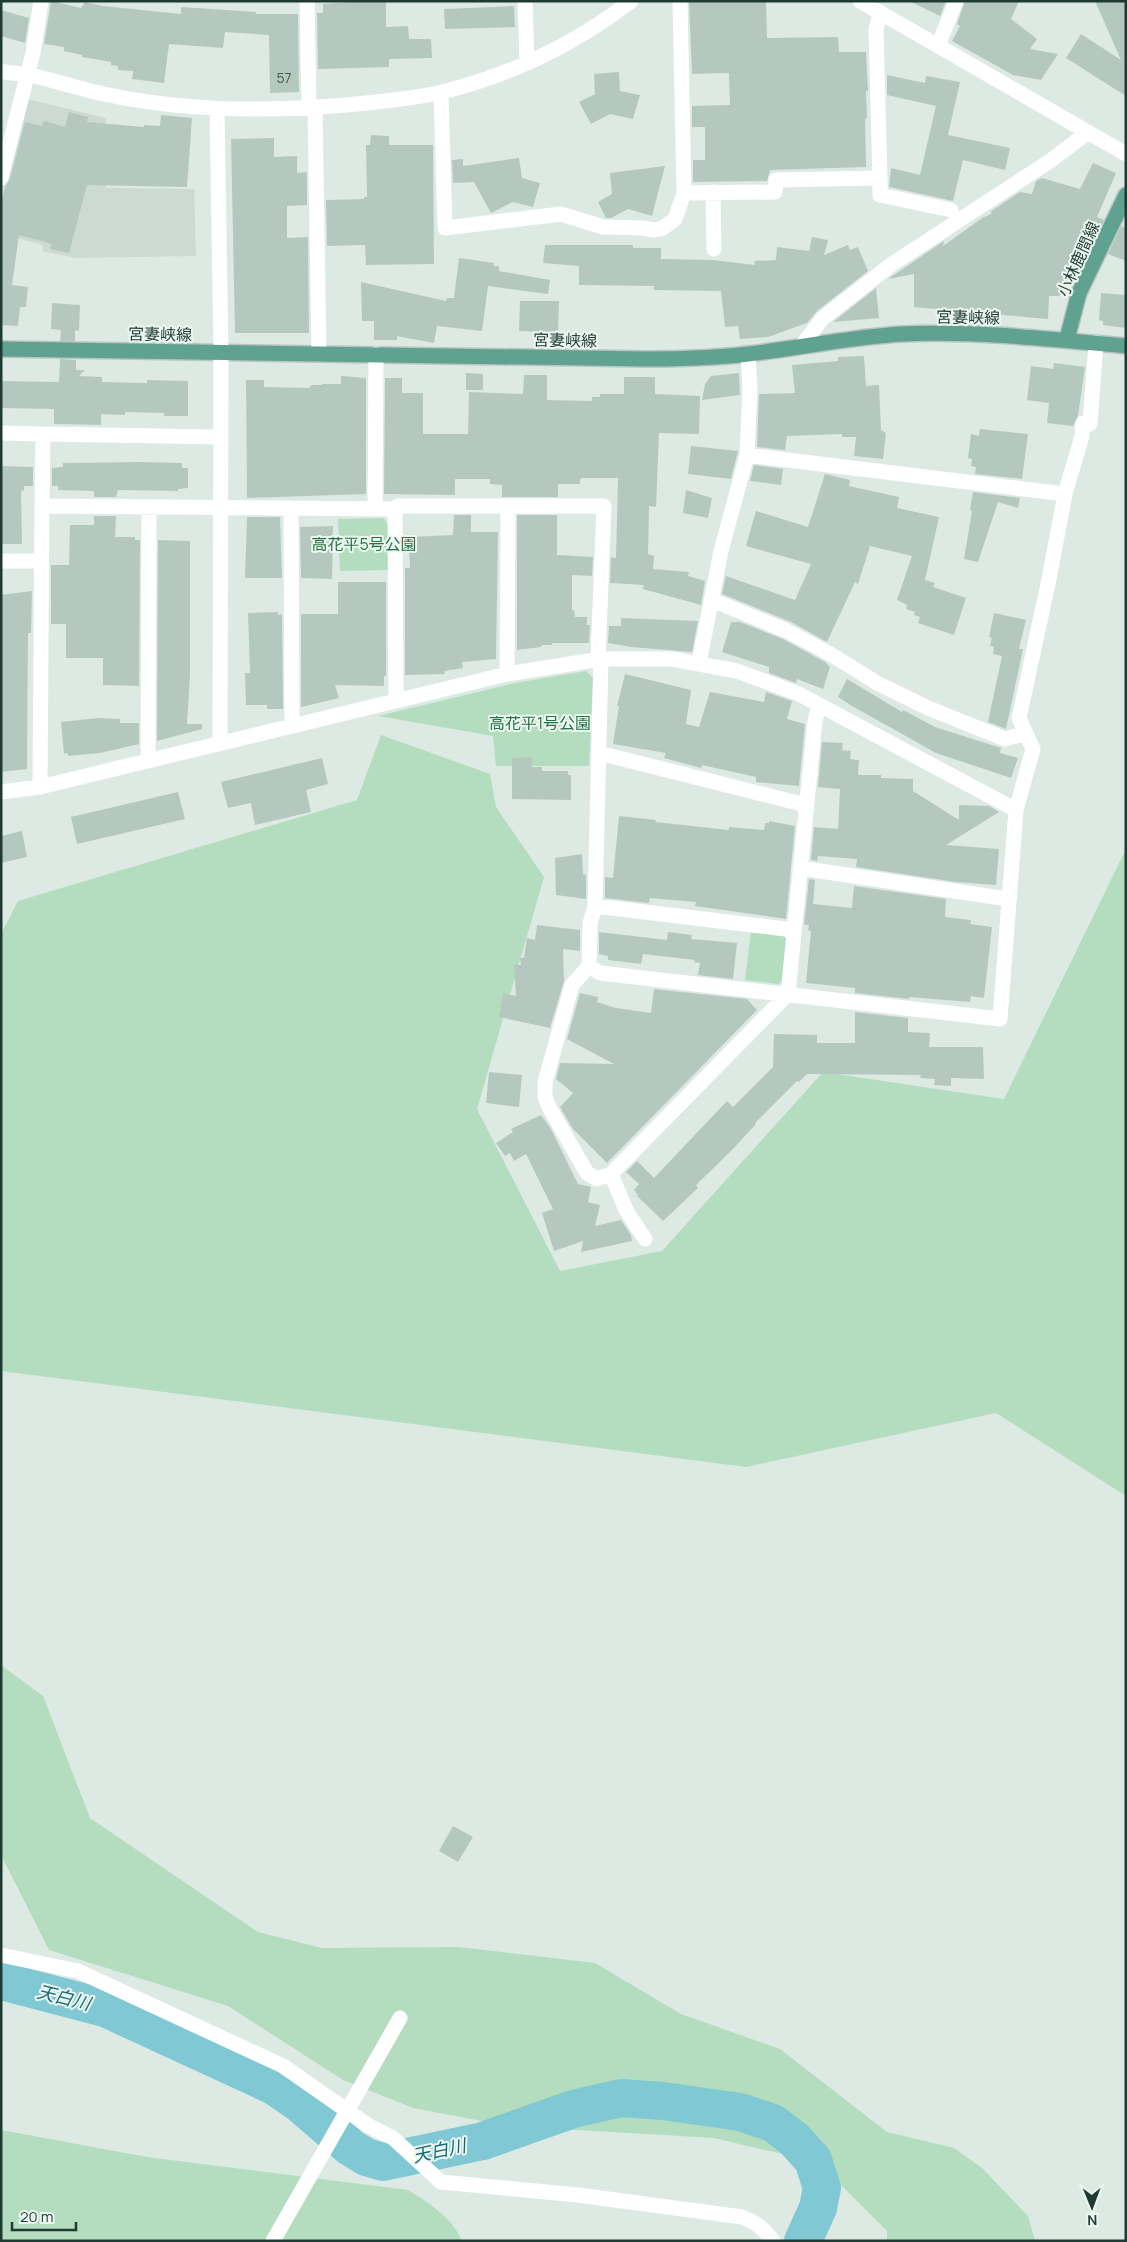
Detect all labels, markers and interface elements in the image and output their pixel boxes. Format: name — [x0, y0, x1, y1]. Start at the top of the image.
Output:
house number: 57 — [276, 68, 292, 87]
street label: 小林鹿間線 — [1052, 218, 1104, 300]
street label: 宮妻峡線 — [936, 305, 1000, 329]
street label: 宮妻峡線 — [128, 322, 192, 346]
street label: 宮妻峡線 — [533, 328, 597, 352]
park label: 高花平5号公園 — [311, 533, 417, 555]
park label: 高花平1号公園 — [489, 712, 591, 734]
water label: 天白川 — [35, 1979, 95, 2016]
water label: 天白川 — [410, 2132, 470, 2167]
north arrow — [1067, 2182, 1117, 2232]
scale bar — [12, 2200, 76, 2232]
text: 20 m — [20, 2206, 53, 2227]
text: N — [1087, 2211, 1097, 2230]

